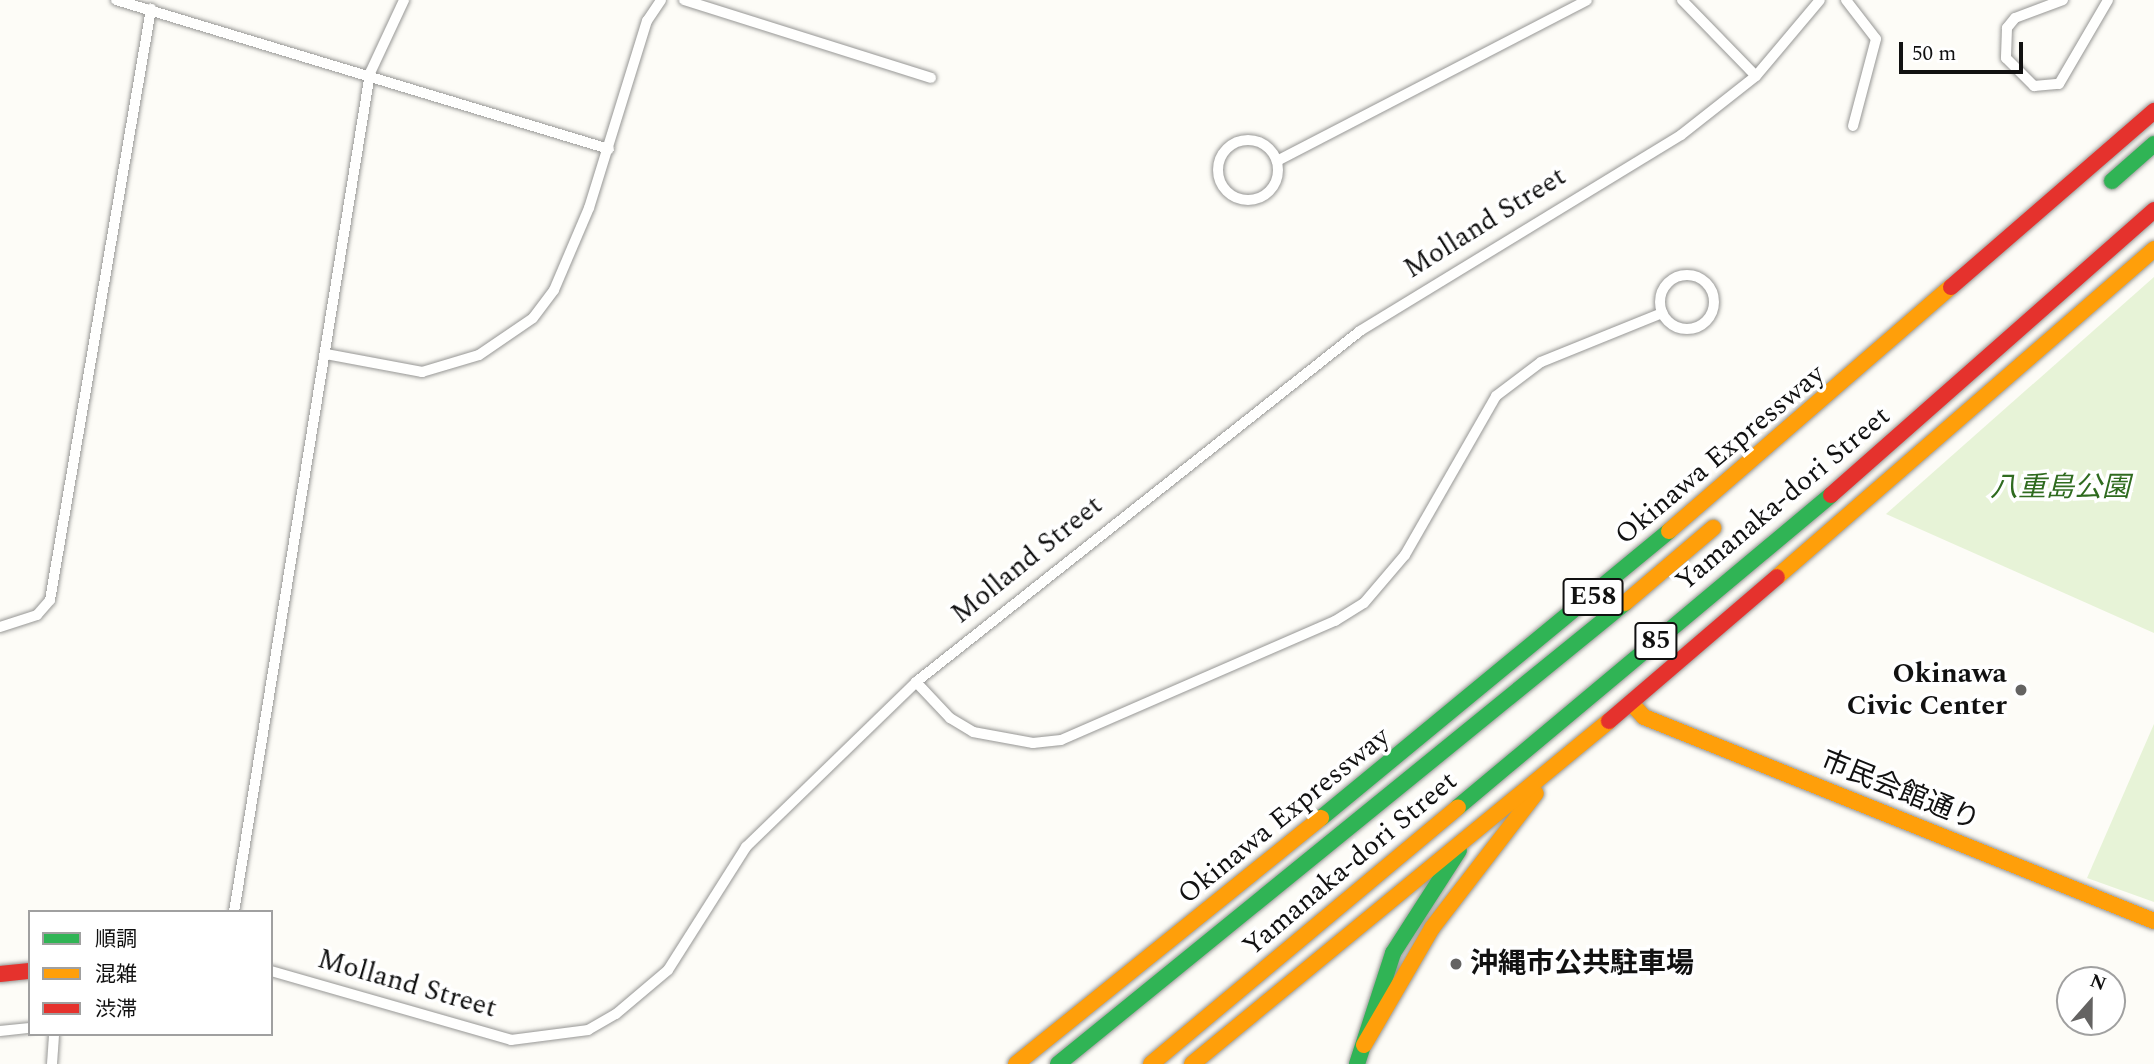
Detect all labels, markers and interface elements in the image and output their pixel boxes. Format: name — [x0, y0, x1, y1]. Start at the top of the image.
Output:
scale bar — [1902, 28, 2026, 72]
text: 50 m — [1912, 38, 1956, 70]
street label: Molland Street — [1398, 160, 1572, 286]
street label: Okinawa Expressway — [1609, 358, 1831, 552]
street label: Yamanaka-dori Street — [1669, 400, 1897, 598]
park label: 八重島公園 — [1990, 471, 2130, 505]
street label: Molland Street — [945, 489, 1109, 631]
road number: E58 — [1562, 575, 1624, 620]
road number: 85 — [1633, 618, 1679, 664]
place label: Okinawa Civic Center — [1847, 657, 2007, 723]
marker: Okinawa Civic Center — [2013, 682, 2029, 698]
street label: Okinawa Expressway — [1171, 720, 1397, 912]
street label: 市民会館通り — [1816, 744, 1984, 838]
street label: Yamanaka-dori Street — [1236, 765, 1464, 963]
legend — [28, 910, 273, 1036]
text: 順調 — [95, 924, 137, 956]
street label: Molland Street — [314, 942, 500, 1026]
place label: 沖縄市公共駐車場 — [1470, 947, 1694, 981]
marker: 沖縄市公共駐車場 — [1448, 956, 1464, 972]
text: 混雑 — [95, 959, 137, 991]
north arrow — [2056, 966, 2126, 1036]
text: N — [2086, 966, 2110, 999]
text: 渋滞 — [95, 994, 137, 1026]

